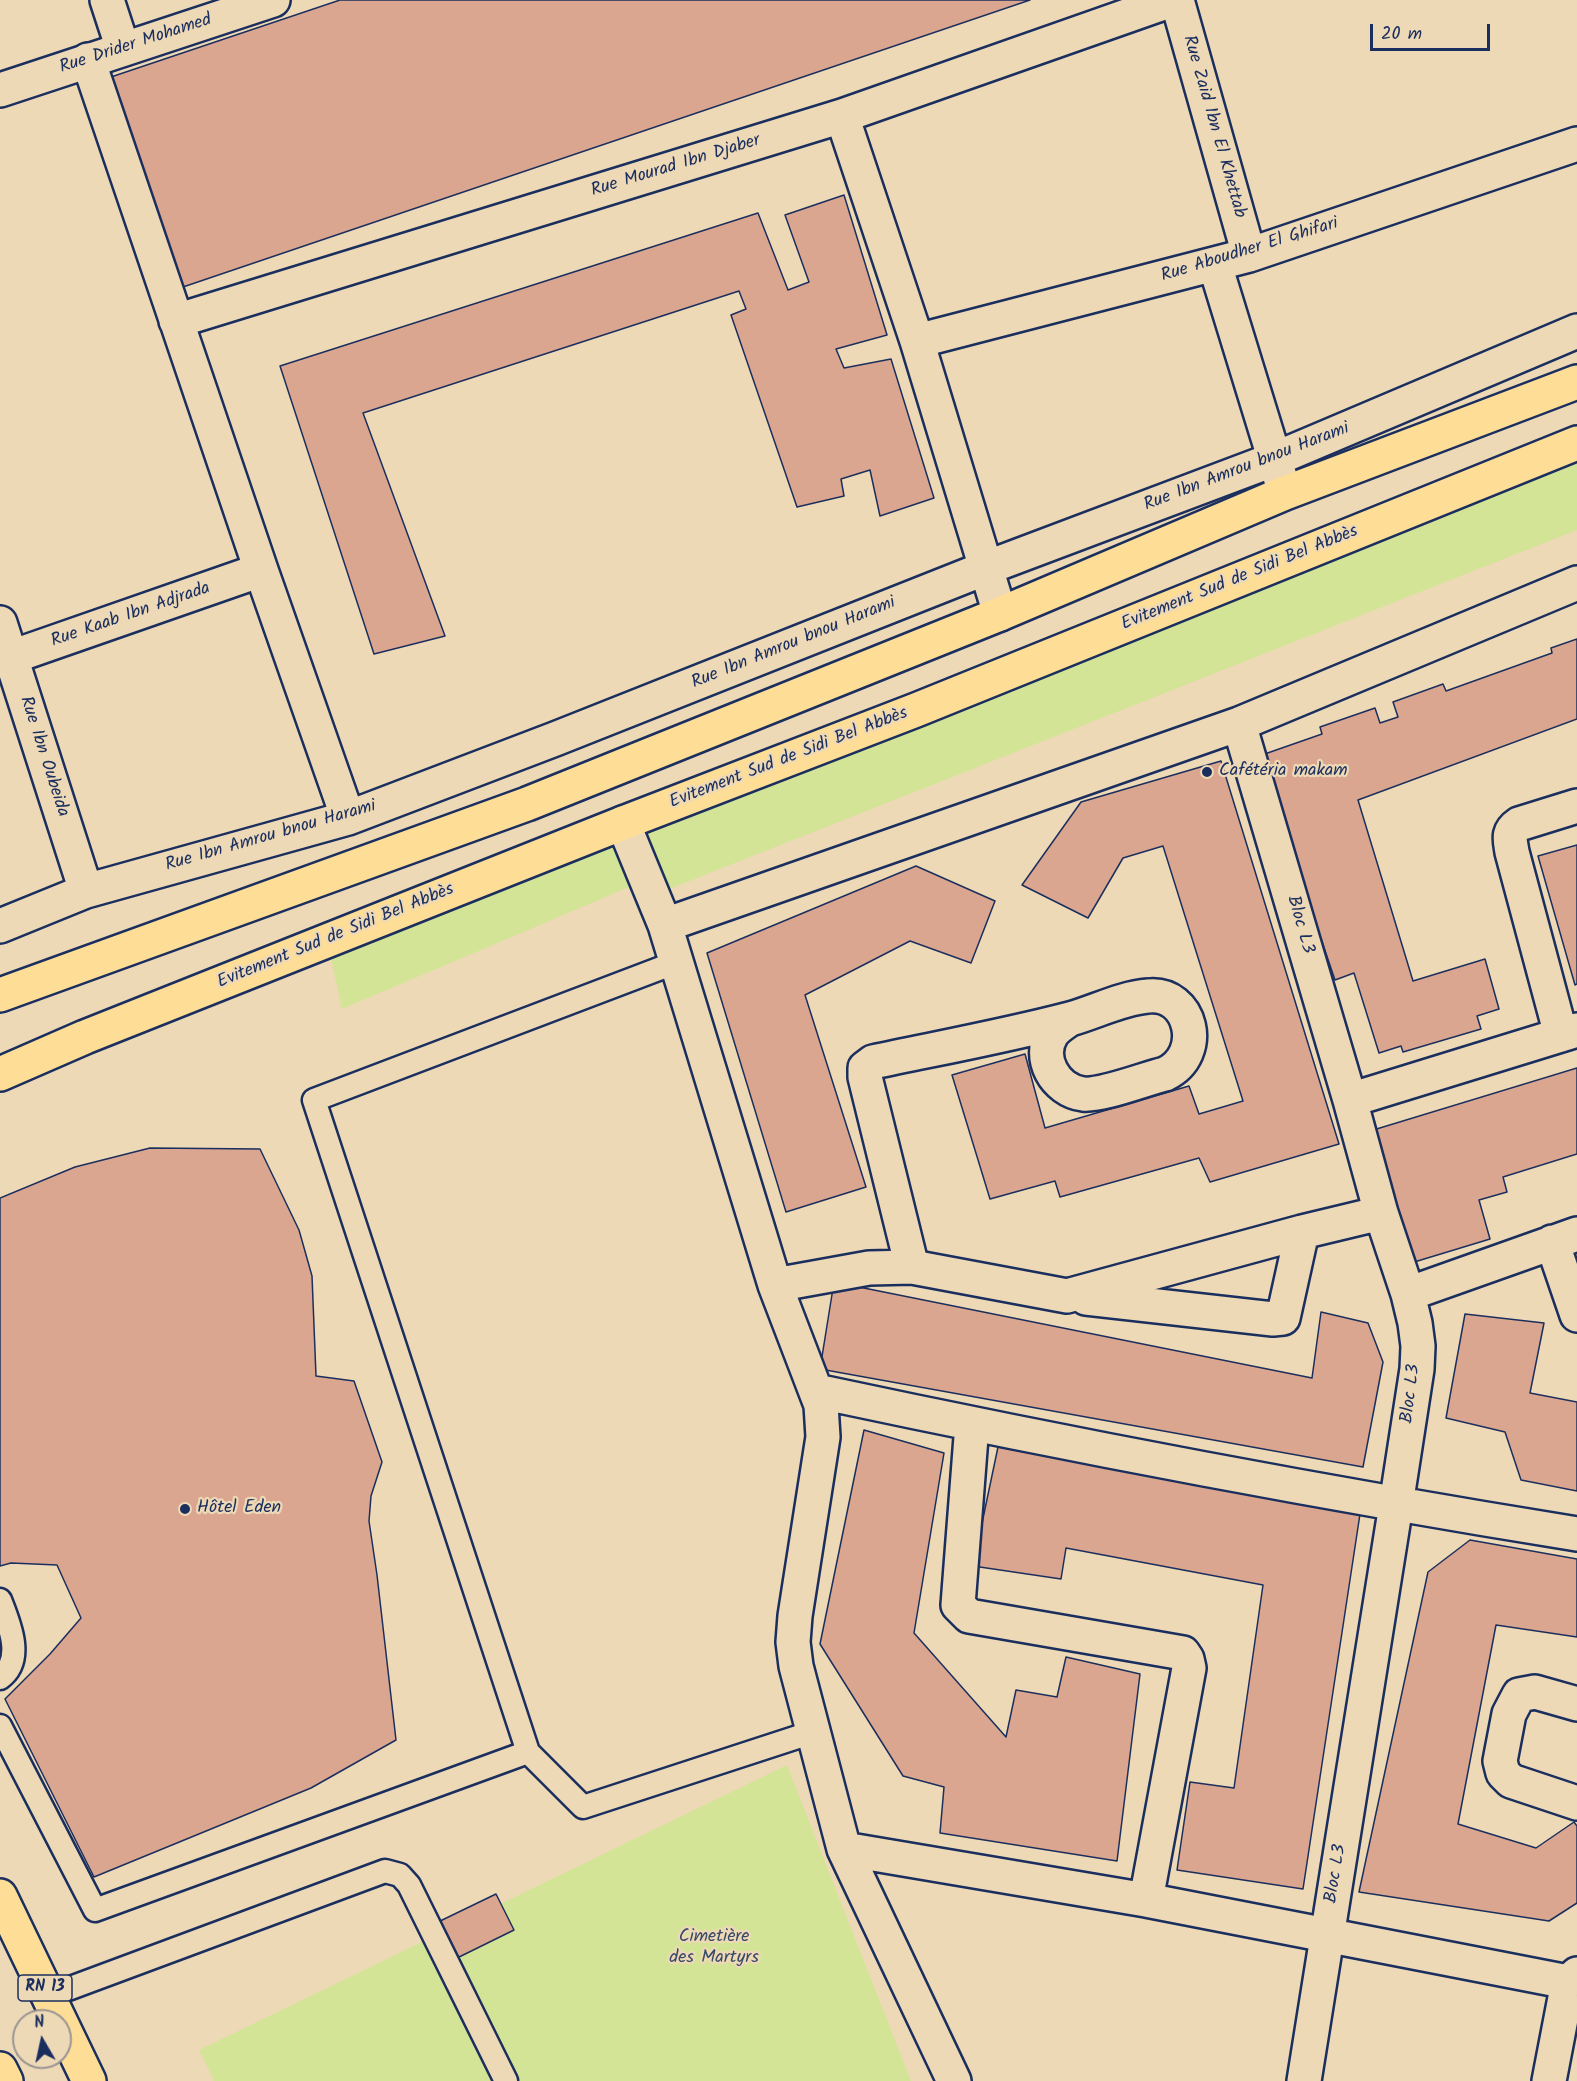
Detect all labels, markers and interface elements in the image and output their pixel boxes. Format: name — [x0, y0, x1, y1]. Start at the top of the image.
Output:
street label: Rue Drider Mohamed — [57, 10, 215, 80]
scale bar — [1373, 12, 1493, 50]
text: 20 m — [1381, 20, 1422, 49]
street label: Rue Zaid Ibn El Khettab — [1177, 33, 1249, 221]
street label: Rue Mourad Ibn Djaber — [589, 131, 763, 203]
street label: Rue Aboudher El Ghifari — [1159, 214, 1341, 288]
street label: Rue Ibn Amrou bnou Harami — [1141, 419, 1353, 517]
street label: Evitement Sud de Sidi Bel Abbès — [1119, 522, 1361, 636]
street label: Rue Kaab Ibn Adjrada — [49, 579, 213, 653]
street label: Rue Ibn Amrou bnou Harami — [689, 593, 899, 695]
street label: Rue Ibn Oubeida — [13, 694, 73, 820]
street label: Evitement Sud de Sidi Bel Abbès — [667, 704, 911, 814]
place label: Cafétéria makam — [1219, 761, 1348, 783]
marker: Cafétéria makam — [1200, 765, 1214, 779]
street label: Rue Ibn Amrou bnou Harami — [163, 797, 379, 877]
street label: Evitement Sud de Sidi Bel Abbès — [215, 880, 457, 994]
street label: Bloc L3 — [1280, 893, 1318, 957]
street label: Bloc L3 — [1398, 1363, 1426, 1425]
place label: Hôtel Eden — [197, 1498, 281, 1520]
marker: Hôtel Eden — [178, 1502, 192, 1516]
street label: Bloc L3 — [1322, 1843, 1352, 1905]
park label: Cimetière des Martyrs — [669, 1927, 759, 1970]
road number: RN 13 — [18, 1975, 72, 2001]
north arrow — [12, 2009, 72, 2069]
text: N — [32, 2010, 46, 2036]

